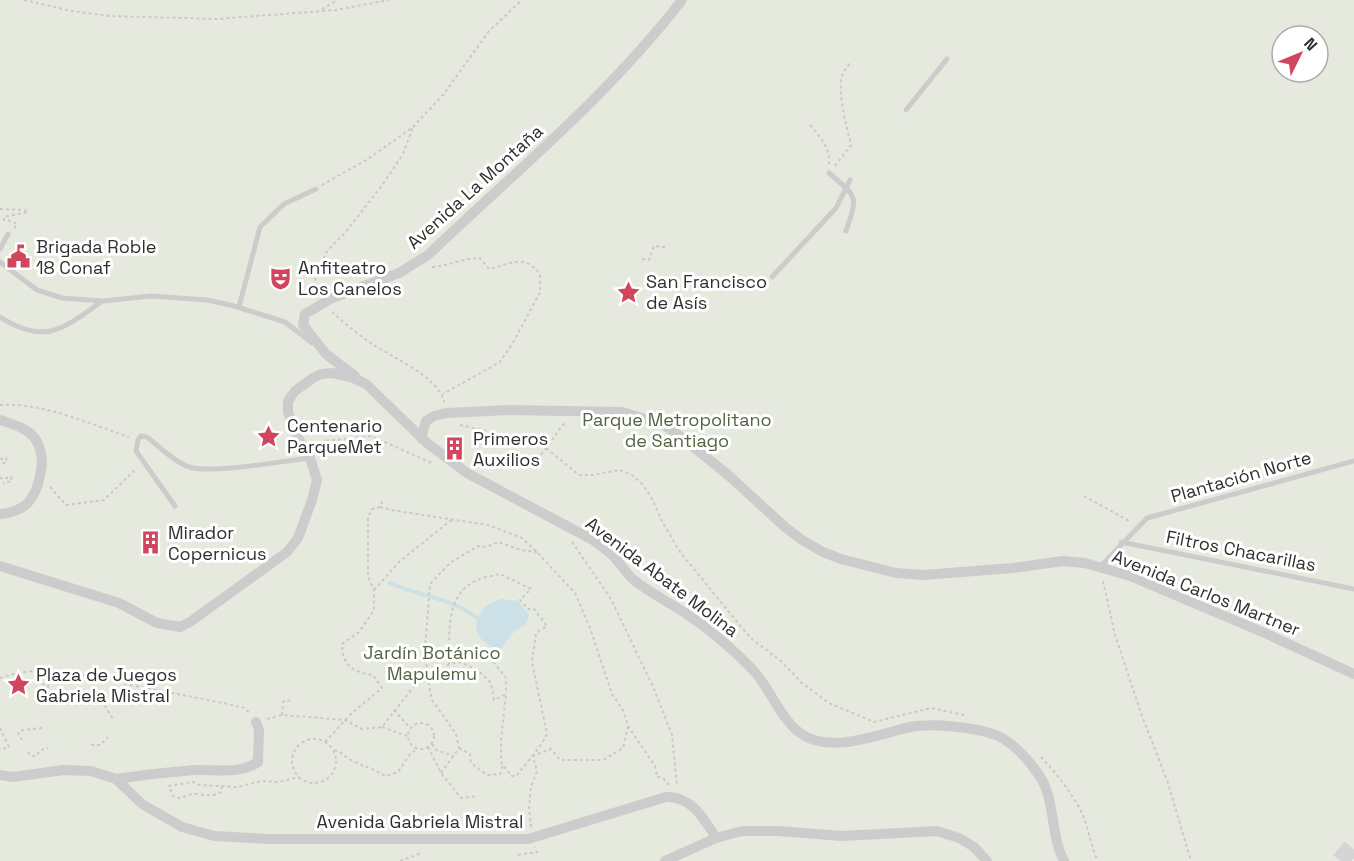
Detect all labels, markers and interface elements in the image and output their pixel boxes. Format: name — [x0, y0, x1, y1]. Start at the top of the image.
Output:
north arrow — [1270, 24, 1330, 84]
text: N — [1299, 33, 1322, 55]
street label: Avenida La Montaña — [402, 119, 547, 254]
place label: Brigada Roble 18 Conaf — [36, 235, 156, 279]
public building icon: Brigada Roble 18 Conaf — [5, 244, 31, 270]
place label: Anfiteatro Los Canelos — [298, 256, 402, 300]
theatre icon: Anfiteatro Los Canelos — [267, 265, 293, 291]
place label: San Francisco de Asís — [646, 270, 767, 314]
place icon: San Francisco de Asís — [615, 279, 641, 305]
park label: Parque Metropolitano de Santiago — [582, 408, 772, 452]
place label: Centenario ParqueMet — [287, 414, 382, 458]
place icon: Centenario ParqueMet — [256, 423, 282, 449]
place label: Primeros Auxilios — [473, 427, 548, 471]
building icon: Primeros Auxilios — [442, 436, 468, 462]
street label: Plantación Norte — [1168, 445, 1314, 508]
street label: Avenida Abate Molina — [581, 512, 743, 642]
place label: Mirador Copernicus — [168, 521, 266, 565]
street label: Filtros Chacarillas — [1164, 525, 1318, 576]
building icon: Mirador Copernicus — [137, 530, 163, 556]
street label: Avenida Carlos Martner — [1109, 544, 1304, 641]
park label: Jardín Botánico Mapulemu — [363, 641, 501, 685]
place label: Plaza de Juegos Gabriela Mistral — [36, 663, 177, 707]
place icon: Plaza de Juegos Gabriela Mistral — [5, 672, 31, 698]
street label: Avenida Gabriela Mistral — [317, 810, 523, 833]

